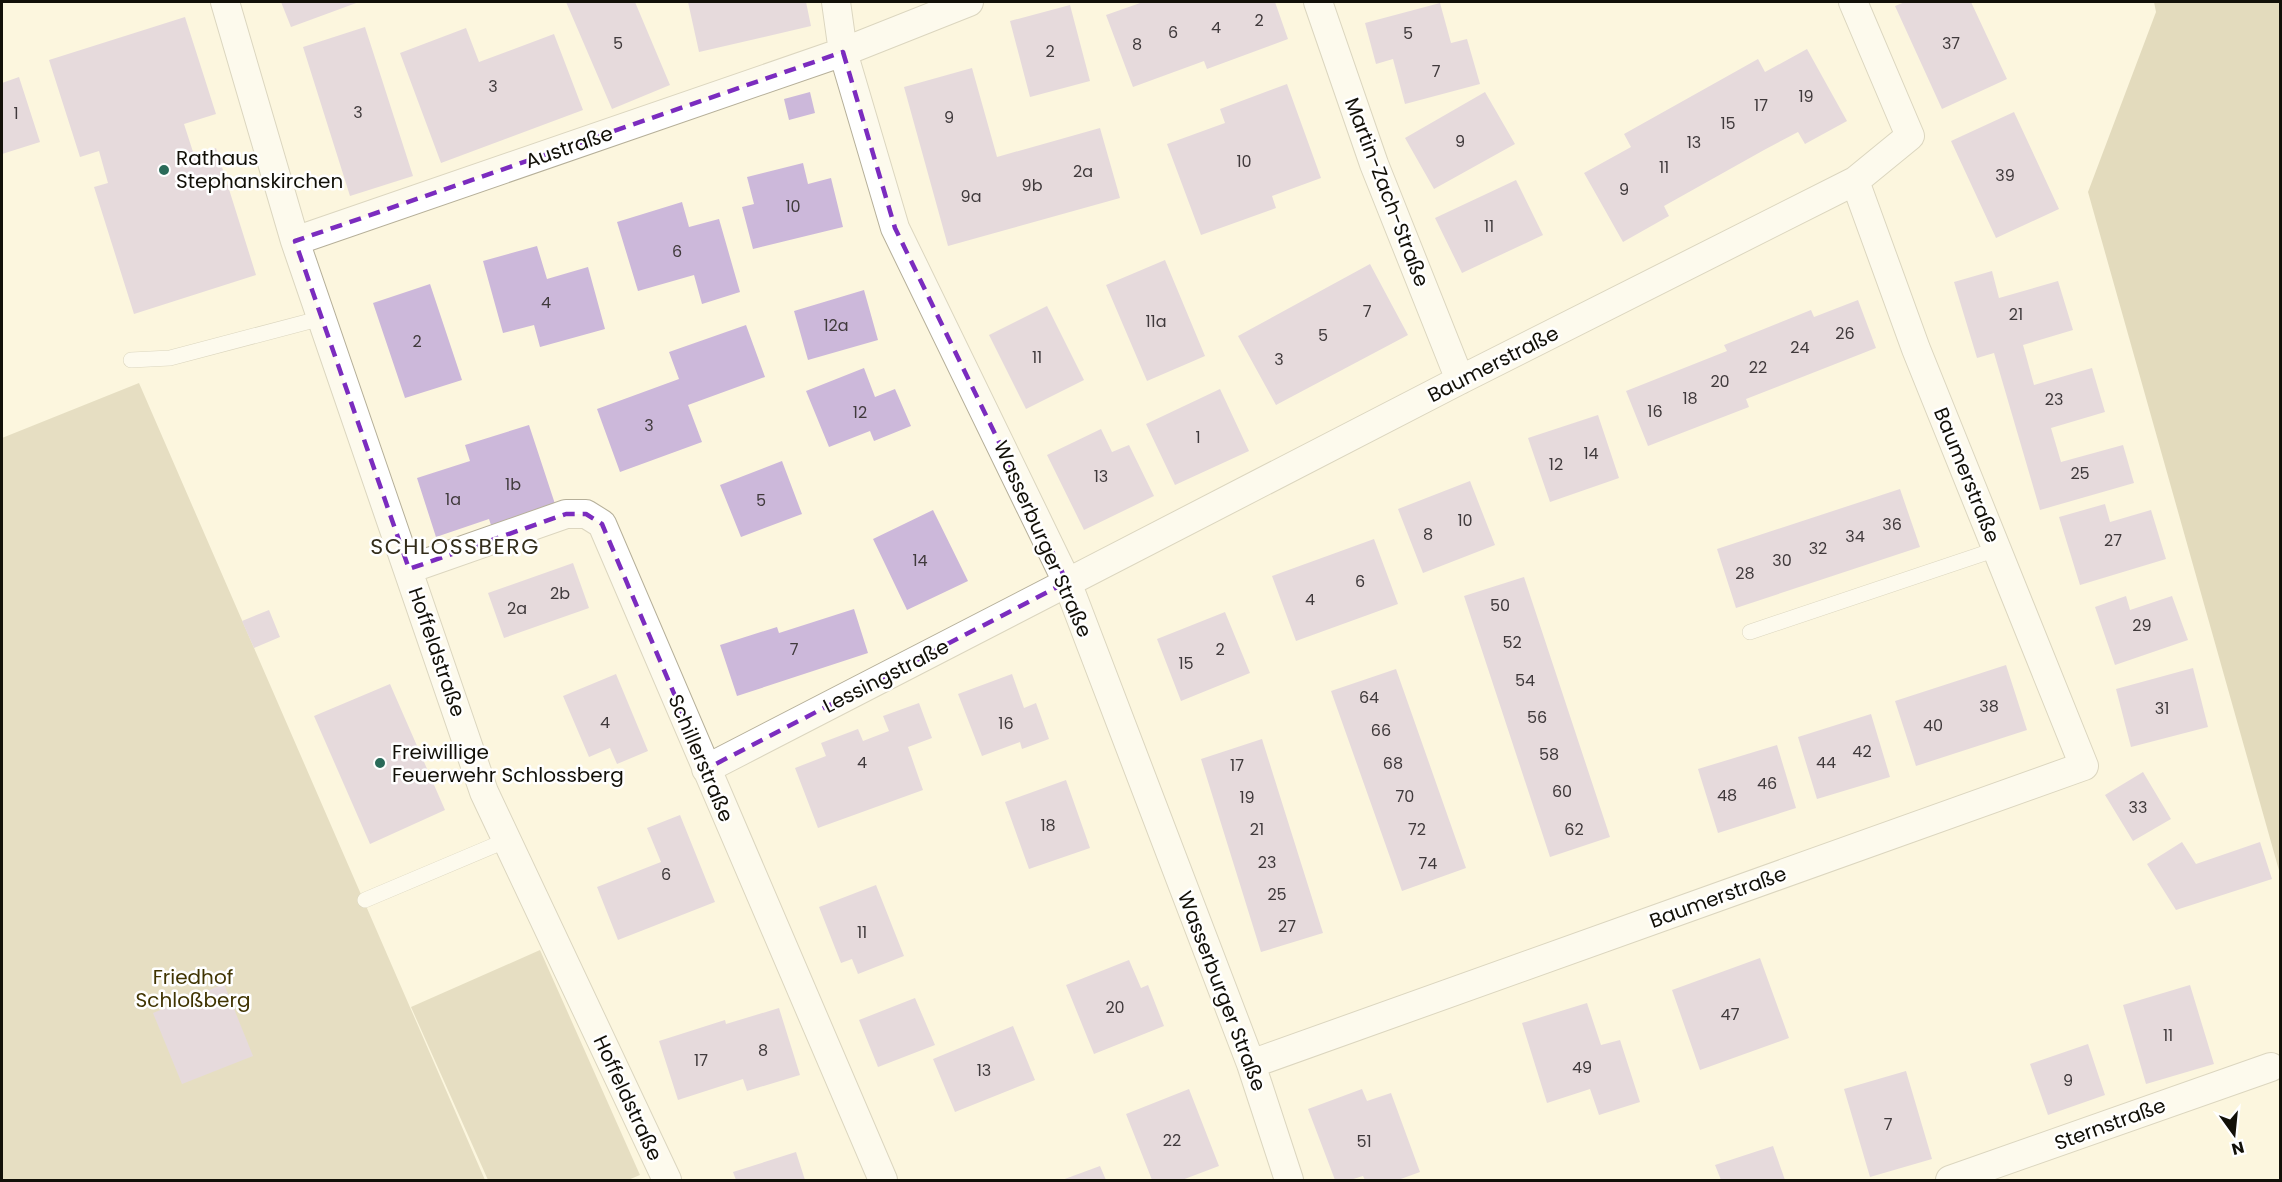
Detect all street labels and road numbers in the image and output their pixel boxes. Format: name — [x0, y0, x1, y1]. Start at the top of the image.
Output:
street label: Martin-Zach-Straße — [1338, 93, 1436, 291]
street label: Austraße — [521, 119, 617, 175]
street label: Baumerstraße — [1423, 319, 1563, 409]
street label: Baumerstraße — [1927, 403, 2007, 547]
street label: Wasserburger Straße — [987, 436, 1099, 642]
street label: Hoffeldstraße — [402, 583, 472, 721]
street label: Lessingstraße — [818, 632, 954, 720]
street label: Schillerstraße — [662, 690, 740, 826]
street label: Baumerstraße — [1646, 859, 1790, 935]
street label: Wasserburger Straße — [1171, 887, 1273, 1095]
street label: Hoffeldstraße — [587, 1031, 669, 1165]
street label: Sternstraße — [2051, 1091, 2169, 1157]

